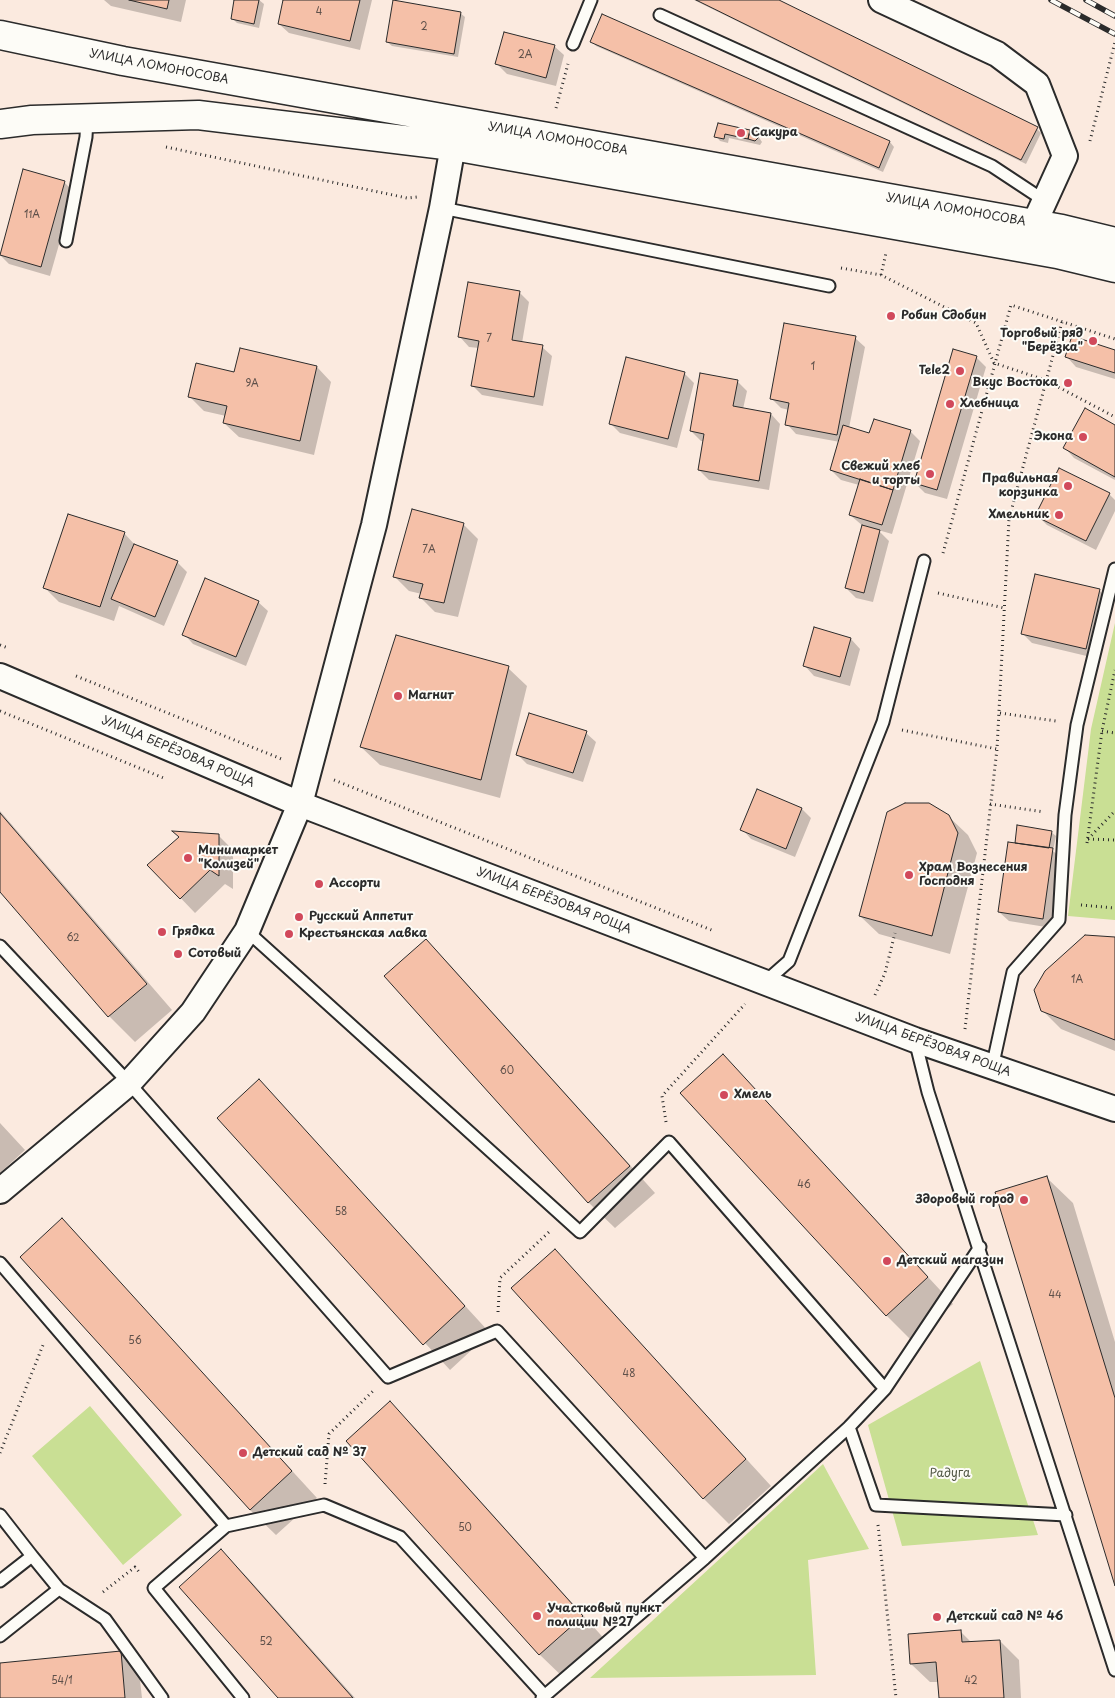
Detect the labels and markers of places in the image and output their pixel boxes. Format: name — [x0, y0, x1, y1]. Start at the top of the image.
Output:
place label: Сакура — [751, 126, 798, 140]
marker: Сакура — [735, 127, 747, 139]
place label: Робин Сдобин — [901, 309, 987, 323]
marker: Робин Сдобин — [885, 310, 897, 322]
place label: Торговый ряд "Берёзка" — [1000, 327, 1083, 355]
marker: Торговый ряд "Берёзка" — [1087, 335, 1099, 347]
place label: Tele2 — [919, 364, 950, 378]
marker: Tele2 — [954, 365, 966, 377]
place label: Вкус Востока — [972, 376, 1058, 390]
marker: Вкус Востока — [1062, 377, 1074, 389]
place label: Хлебница — [960, 397, 1019, 411]
marker: Хлебница — [944, 398, 956, 410]
place label: Экона — [1034, 430, 1073, 444]
marker: Экона — [1077, 431, 1089, 443]
place label: Свежий хлеб и торты — [841, 460, 920, 488]
marker: Свежий хлеб и торты — [924, 468, 936, 480]
place label: Правильная корзинка — [982, 472, 1058, 500]
marker: Правильная корзинка — [1062, 480, 1074, 492]
place label: Хмельник — [988, 508, 1049, 522]
marker: Хмельник — [1053, 509, 1065, 521]
place label: Магнит — [408, 689, 454, 703]
marker: Магнит — [392, 690, 404, 702]
place label: Минимаркет "Колизей" — [198, 844, 278, 872]
marker: Минимаркет "Колизей" — [182, 852, 194, 864]
place label: Храм Вознесения Господня — [919, 861, 1028, 889]
marker: Храм Вознесения Господня — [903, 869, 915, 881]
place label: Ассорти — [329, 877, 380, 891]
marker: Ассорти — [313, 878, 325, 890]
place label: Русский Аппетит — [309, 910, 413, 924]
marker: Русский Аппетит — [293, 911, 305, 923]
place label: Грядка — [172, 925, 215, 939]
marker: Грядка — [156, 926, 168, 938]
place label: Крестьянская лавка — [299, 927, 427, 941]
marker: Крестьянская лавка — [283, 928, 295, 940]
place label: Сотовый — [188, 947, 241, 961]
marker: Сотовый — [172, 948, 184, 960]
place label: Хмель — [734, 1088, 772, 1102]
marker: Хмель — [718, 1089, 730, 1101]
place label: Здоровый город — [915, 1193, 1014, 1207]
marker: Здоровый город — [1018, 1194, 1030, 1206]
place label: Детский магазин — [897, 1254, 1004, 1268]
marker: Детский магазин — [881, 1255, 893, 1267]
place label: Детский сад № 37 — [253, 1446, 366, 1460]
marker: Детский сад № 37 — [237, 1447, 249, 1459]
place label: Участковый пункт полиции №27 — [547, 1602, 661, 1630]
marker: Участковый пункт полиции №27 — [531, 1610, 543, 1622]
place label: Детский сад № 46 — [947, 1610, 1063, 1624]
marker: Детский сад № 46 — [931, 1611, 943, 1623]

